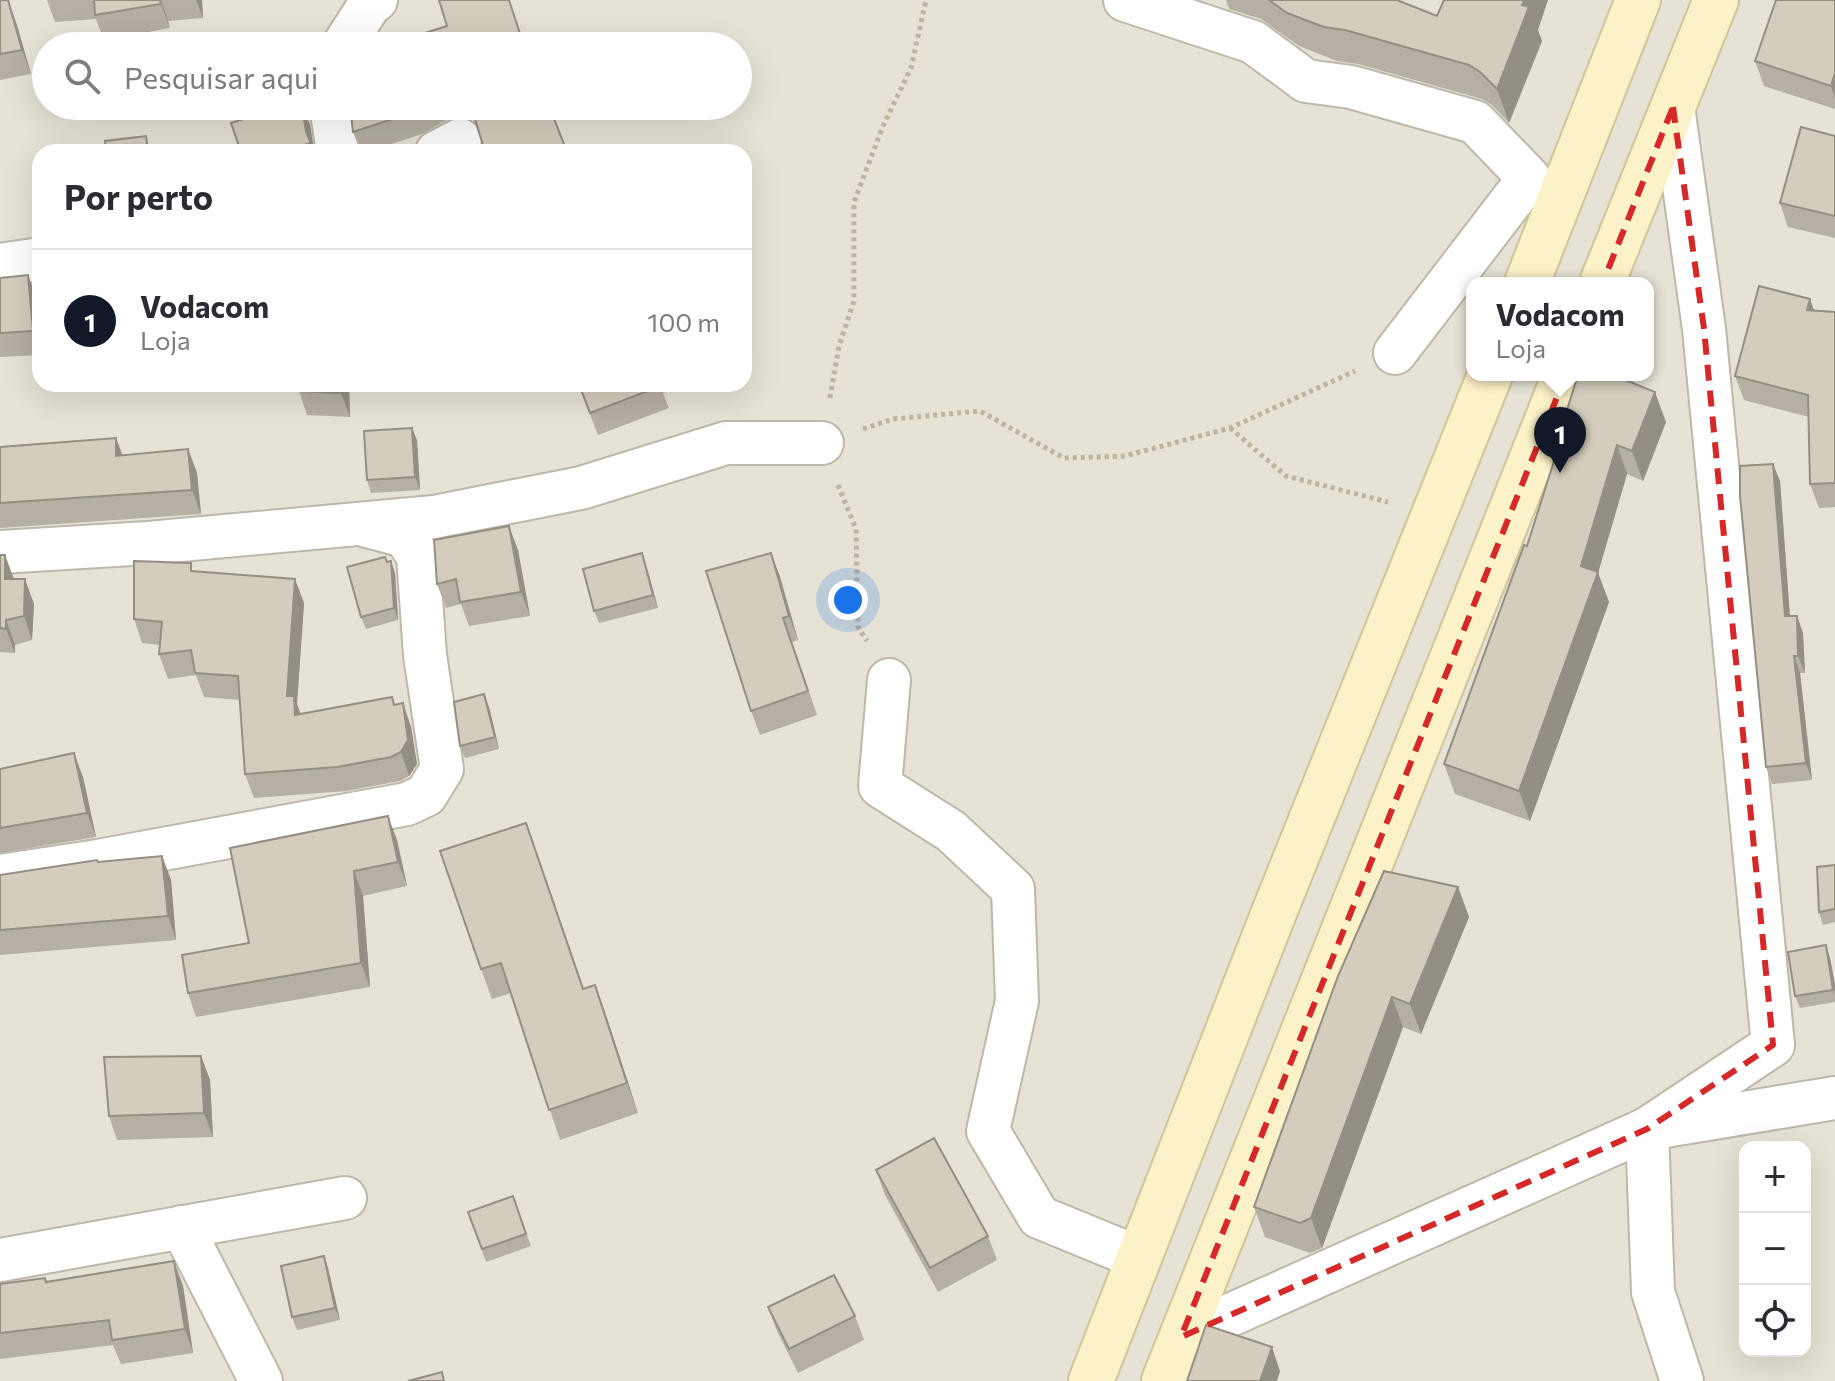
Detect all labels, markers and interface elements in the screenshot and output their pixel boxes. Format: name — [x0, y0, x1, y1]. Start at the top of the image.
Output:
search box — [32, 32, 752, 120]
icon: search — [60, 54, 104, 98]
text: Pesquisar aqui — [124, 58, 319, 95]
text: Por perto — [64, 175, 213, 217]
popup — [1466, 277, 1654, 381]
text: Vodacom — [140, 287, 269, 324]
text: Vodacom — [1495, 295, 1625, 332]
text: 1 — [84, 306, 96, 337]
text: 100 m — [647, 306, 720, 337]
text: Loja — [140, 324, 191, 355]
text: Loja — [1495, 332, 1546, 363]
pin: 1 — [1534, 407, 1586, 473]
your location — [828, 580, 868, 620]
map controls — [1739, 1141, 1811, 1357]
button: + — [1739, 1141, 1811, 1213]
button: − — [1739, 1213, 1811, 1285]
button: locate — [1739, 1285, 1811, 1357]

